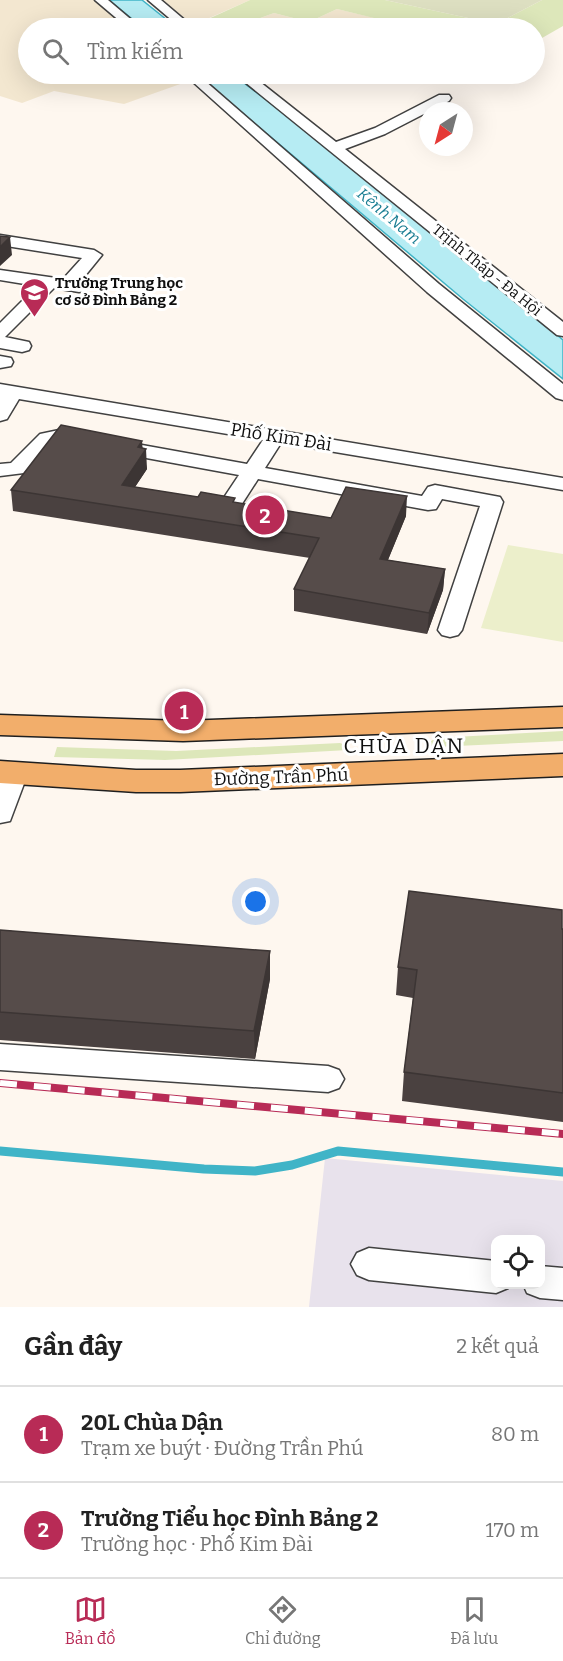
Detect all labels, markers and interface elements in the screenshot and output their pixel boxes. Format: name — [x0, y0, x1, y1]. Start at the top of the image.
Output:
search box — [18, 18, 545, 84]
icon: search — [39, 35, 72, 68]
text: Tìm kiếm — [87, 38, 183, 65]
north arrow — [419, 102, 473, 156]
water label: Kênh Nam — [354, 184, 424, 248]
street label: Trịnh Tháp - Đa Hội — [429, 220, 546, 320]
place label: Trường Trung học cơ sở Đình Bảng 2 — [55, 274, 183, 309]
school or university icon: Trường Trung học cơ sở Đình Bảng 2 — [18, 276, 50, 318]
street label: Phố Kim Đài — [229, 418, 333, 456]
pin: 2 — [246, 492, 284, 538]
pin: 1 — [164, 688, 204, 734]
district label: CHÙA DẬN — [343, 733, 465, 759]
street label: Đường Trần Phú — [213, 764, 349, 790]
your location — [241, 887, 270, 916]
map controls — [491, 1235, 545, 1289]
button: locate — [491, 1235, 545, 1289]
text: Gần đây — [24, 1331, 122, 1362]
text: 2 kết quả — [456, 1334, 539, 1358]
text: 20L Chùa Dận — [81, 1409, 223, 1436]
text: 1 — [39, 1422, 48, 1446]
text: 80 m — [491, 1422, 539, 1446]
text: Trạm xe buýt · Đường Trần Phú — [81, 1436, 363, 1460]
text: Trường Tiểu học Đình Bảng 2 — [81, 1505, 379, 1532]
text: 2 — [38, 1518, 49, 1542]
text: 170 m — [486, 1518, 539, 1542]
text: Trường học · Phố Kim Đài — [81, 1532, 313, 1556]
tab: Bản đồ — [65, 1593, 116, 1648]
tab: Chỉ đường — [245, 1593, 321, 1648]
tab: Đã lưu — [450, 1593, 498, 1648]

